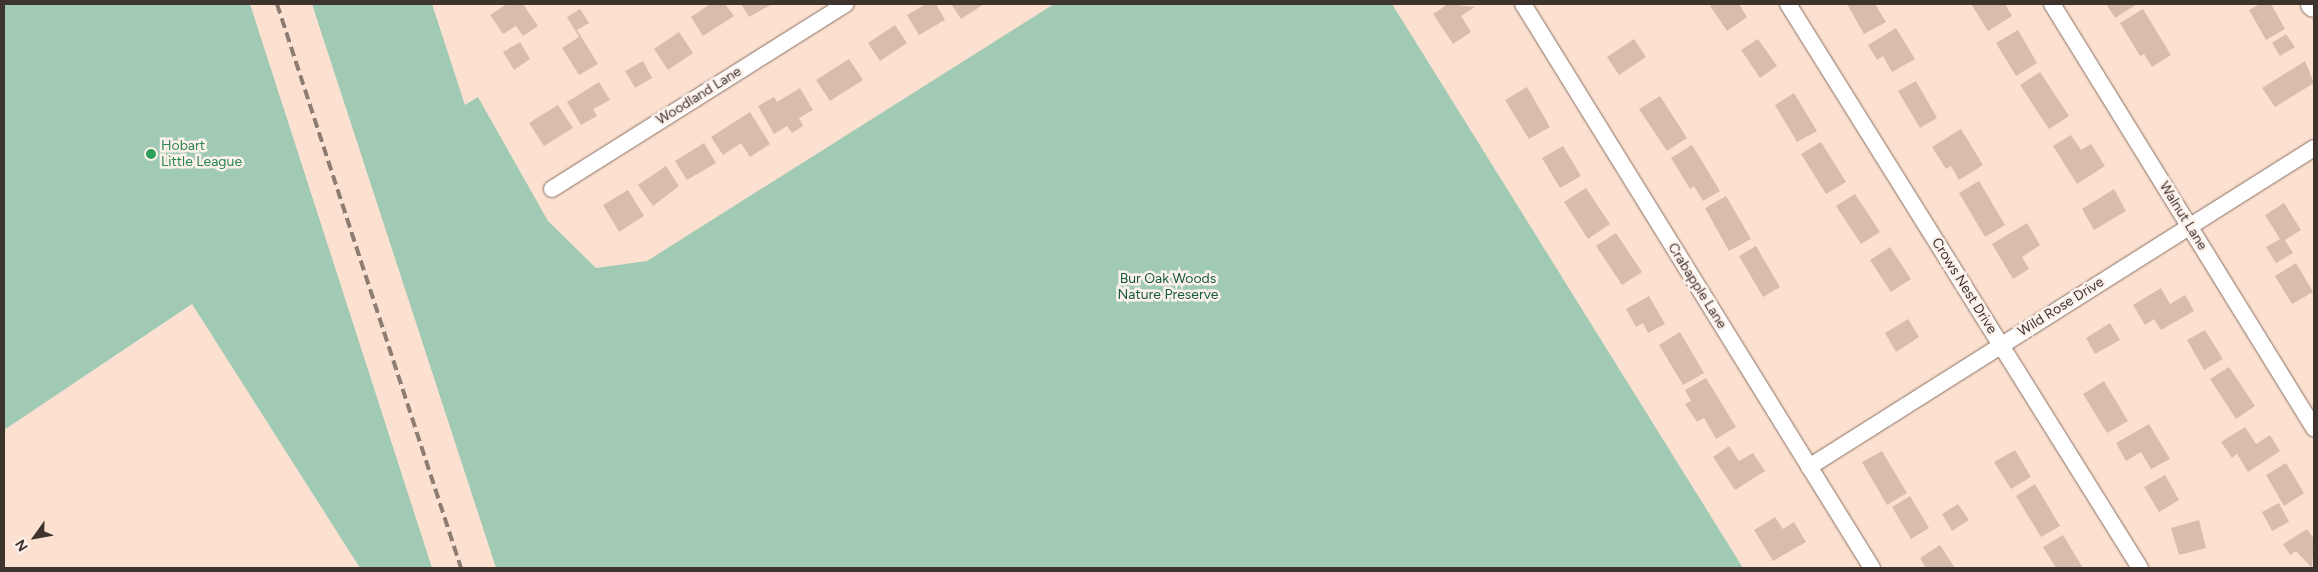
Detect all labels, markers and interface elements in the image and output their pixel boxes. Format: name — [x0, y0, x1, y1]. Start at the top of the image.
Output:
street label: Woodland Lane — [653, 63, 745, 129]
place label: Hobart Little League — [161, 138, 242, 170]
marker: Hobart Little League — [145, 148, 157, 160]
street label: Walnut Lane — [2155, 179, 2211, 253]
street label: Crows Nest Drive — [1928, 235, 2000, 337]
street label: Crabapple Lane — [1664, 240, 1730, 332]
park label: Bur Oak Woods Nature Preserve — [1118, 271, 1218, 304]
street label: Wild Rose Drive — [2015, 274, 2107, 340]
north arrow — [10, 512, 60, 562]
text: N — [12, 536, 32, 554]

